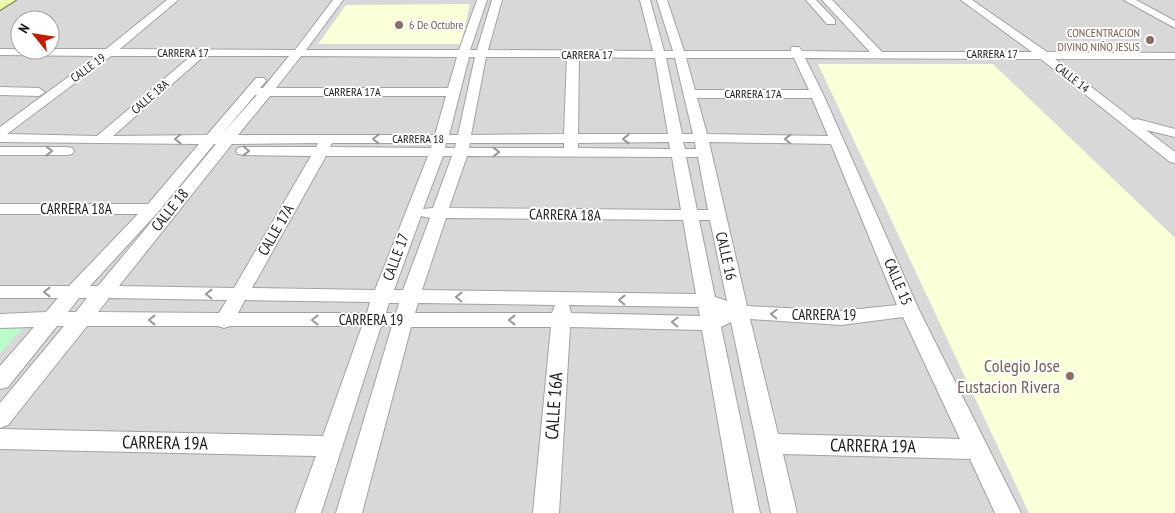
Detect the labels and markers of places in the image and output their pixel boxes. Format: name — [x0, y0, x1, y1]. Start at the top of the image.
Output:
place label: 6 De Octubre — [409, 17, 464, 32]
marker: 6 De Octubre — [393, 19, 405, 31]
place label: CONCENTRACION DIVINO NIÑO JESUS — [1058, 25, 1140, 54]
marker: CONCENTRACION DIVINO NIÑO JESUS — [1144, 34, 1156, 46]
place label: Colegio Jose Eustacion Rivera — [957, 354, 1060, 398]
marker: Colegio Jose Eustacion Rivera — [1064, 370, 1076, 382]

